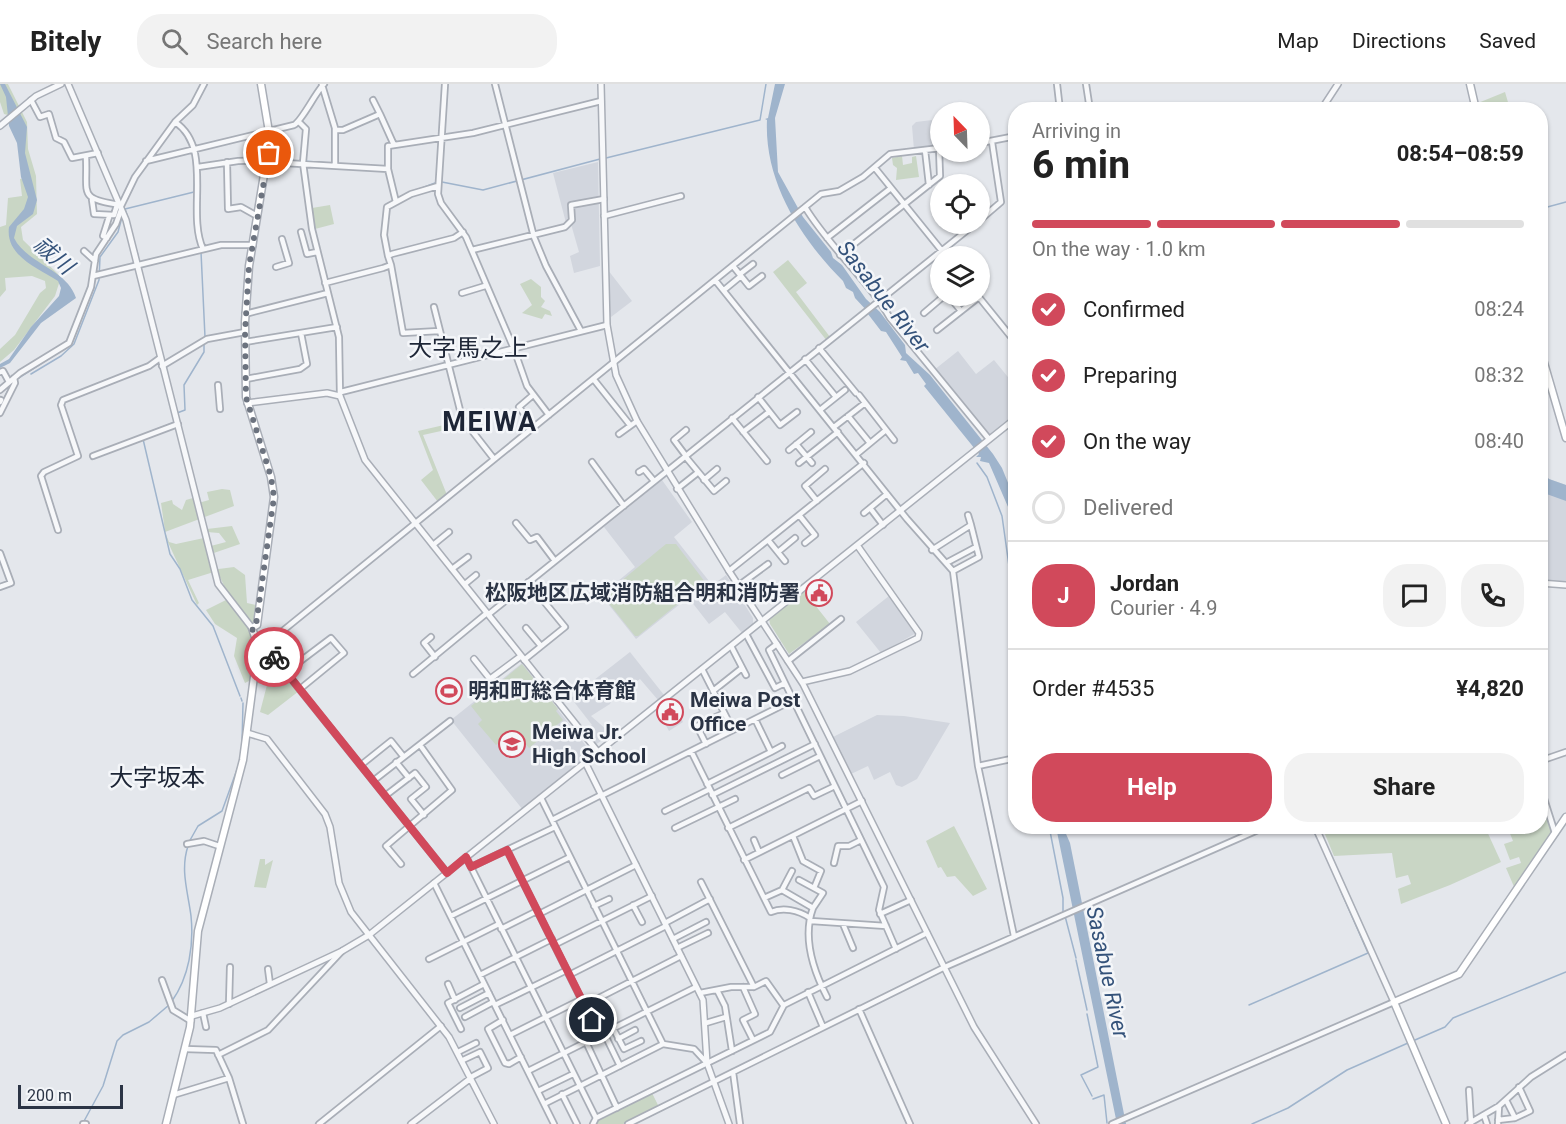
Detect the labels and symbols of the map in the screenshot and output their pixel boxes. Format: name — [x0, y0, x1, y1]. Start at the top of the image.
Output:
north arrow — [930, 102, 990, 162]
pin — [243, 127, 294, 178]
water label: 祓川 — [29, 232, 80, 280]
water label: Sasabue River — [832, 236, 935, 358]
district label: 大字馬之上 — [408, 334, 528, 362]
district label: MEIWA — [442, 406, 538, 438]
public building icon: 松阪地区広域消防組合明和消防署 — [804, 578, 834, 608]
place label: 松阪地区広域消防組合明和消防署 — [485, 581, 800, 605]
courier — [244, 627, 304, 687]
sports icon: 明和町総合体育館 — [434, 676, 464, 706]
place label: 明和町総合体育館 — [468, 679, 636, 703]
place label: Meiwa Post Office — [690, 688, 800, 736]
public building icon: Meiwa Post Office — [655, 697, 685, 727]
place label: Meiwa Jr. High School — [532, 720, 646, 768]
school or university icon: Meiwa Jr. High School — [497, 729, 527, 759]
district label: 大字坂本 — [109, 764, 205, 792]
water label: Sasabue River — [1081, 904, 1134, 1041]
pin — [566, 994, 617, 1045]
scale bar — [18, 1082, 123, 1110]

